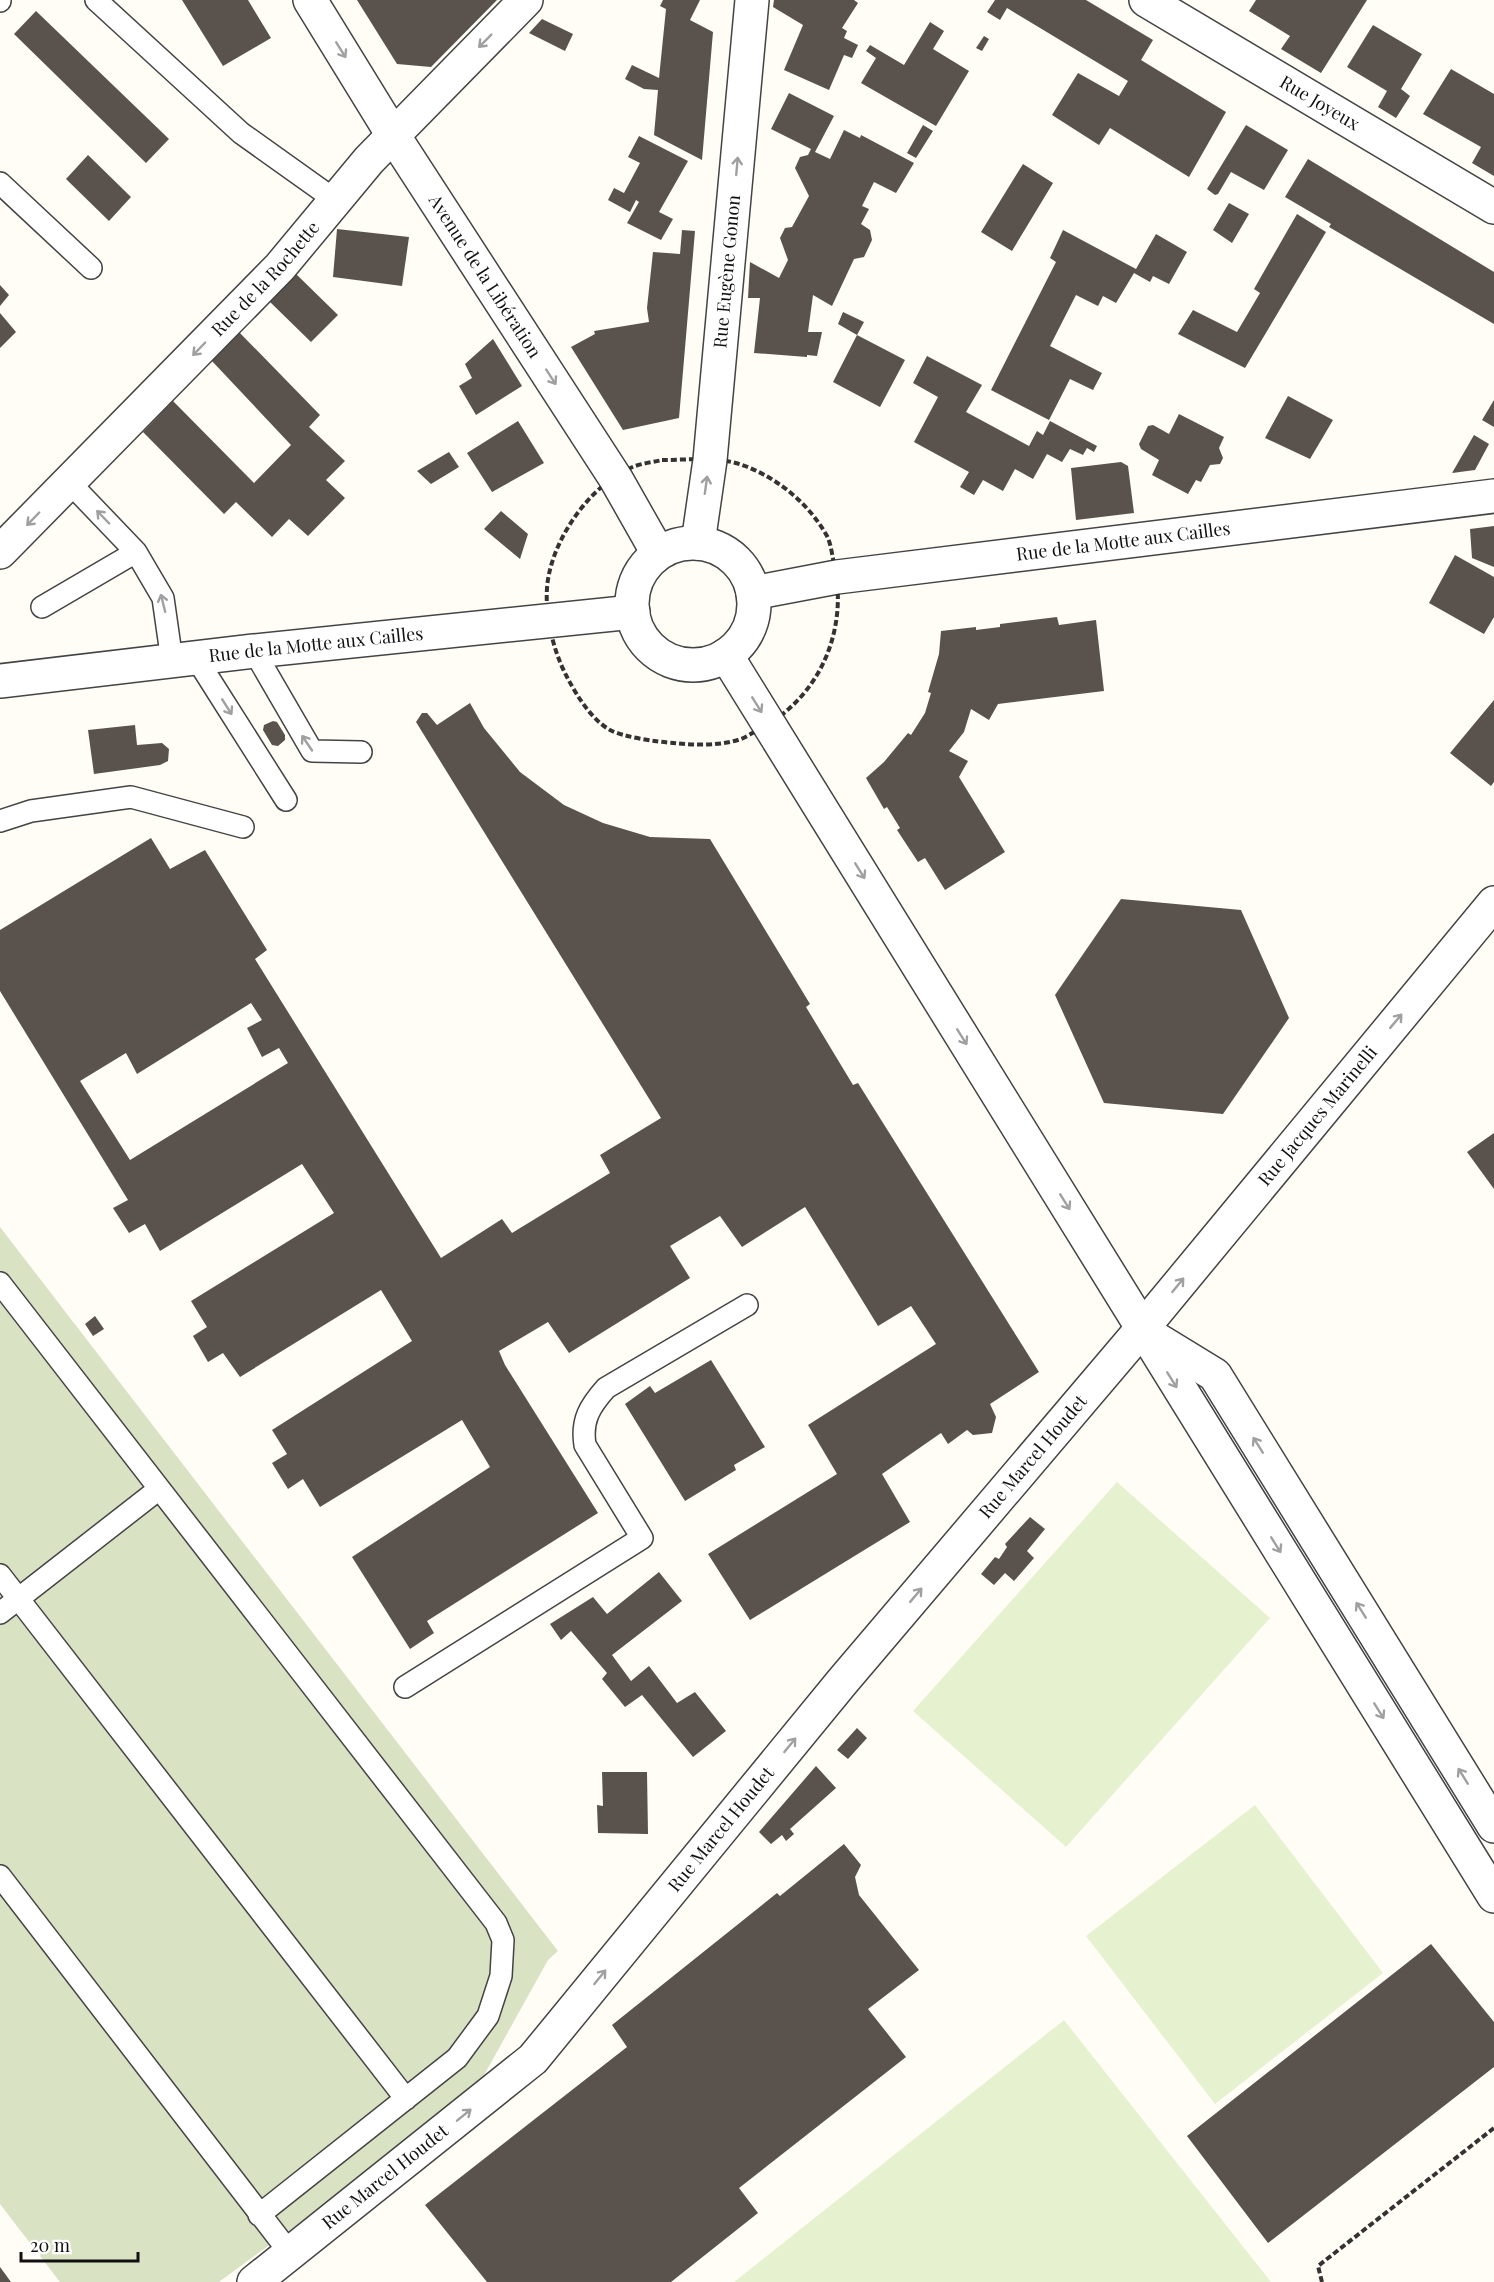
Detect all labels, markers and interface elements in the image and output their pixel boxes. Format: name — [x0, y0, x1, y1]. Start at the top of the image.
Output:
one-way arrow — [478, 34, 493, 49]
one-way arrow — [335, 41, 347, 58]
street label: Rue Joyeux — [1276, 69, 1365, 136]
one-way arrow — [732, 156, 743, 176]
street label: Avenue de la Libération — [423, 189, 547, 362]
street label: Rue Eugène Gonon — [707, 194, 745, 349]
street label: Rue de la Rochette — [206, 216, 324, 341]
one-way arrow — [192, 342, 206, 357]
one-way arrow — [545, 368, 557, 385]
one-way arrow — [701, 476, 712, 495]
one-way arrow — [95, 510, 110, 525]
one-way arrow — [26, 511, 40, 526]
street label: Rue de la Motte aux Cailles — [1015, 516, 1232, 566]
one-way arrow — [156, 594, 168, 613]
street label: Rue de la Motte aux Cailles — [207, 621, 424, 667]
one-way arrow — [751, 696, 763, 713]
one-way arrow — [222, 698, 234, 715]
one-way arrow — [301, 734, 314, 751]
one-way arrow — [854, 862, 866, 879]
one-way arrow — [1390, 1013, 1403, 1029]
one-way arrow — [957, 1028, 969, 1045]
street label: Rue Jacques Marinelli — [1252, 1041, 1382, 1190]
one-way arrow — [1059, 1193, 1071, 1210]
one-way arrow — [1172, 1277, 1185, 1293]
one-way arrow — [1167, 1371, 1179, 1388]
street label: Rue Marcel Houdet — [973, 1389, 1092, 1523]
one-way arrow — [1251, 1437, 1263, 1454]
one-way arrow — [1270, 1536, 1282, 1553]
one-way arrow — [909, 1587, 922, 1603]
one-way arrow — [1354, 1602, 1366, 1619]
one-way arrow — [1373, 1702, 1385, 1719]
one-way arrow — [784, 1737, 797, 1753]
street label: Rue Marcel Houdet — [662, 1761, 779, 1896]
one-way arrow — [1457, 1768, 1469, 1785]
one-way arrow — [594, 1969, 607, 1985]
one-way arrow — [455, 2108, 471, 2121]
street label: Rue Marcel Houdet — [317, 2118, 453, 2234]
scale bar — [21, 2225, 138, 2263]
text: 20 m — [30, 2233, 70, 2257]

